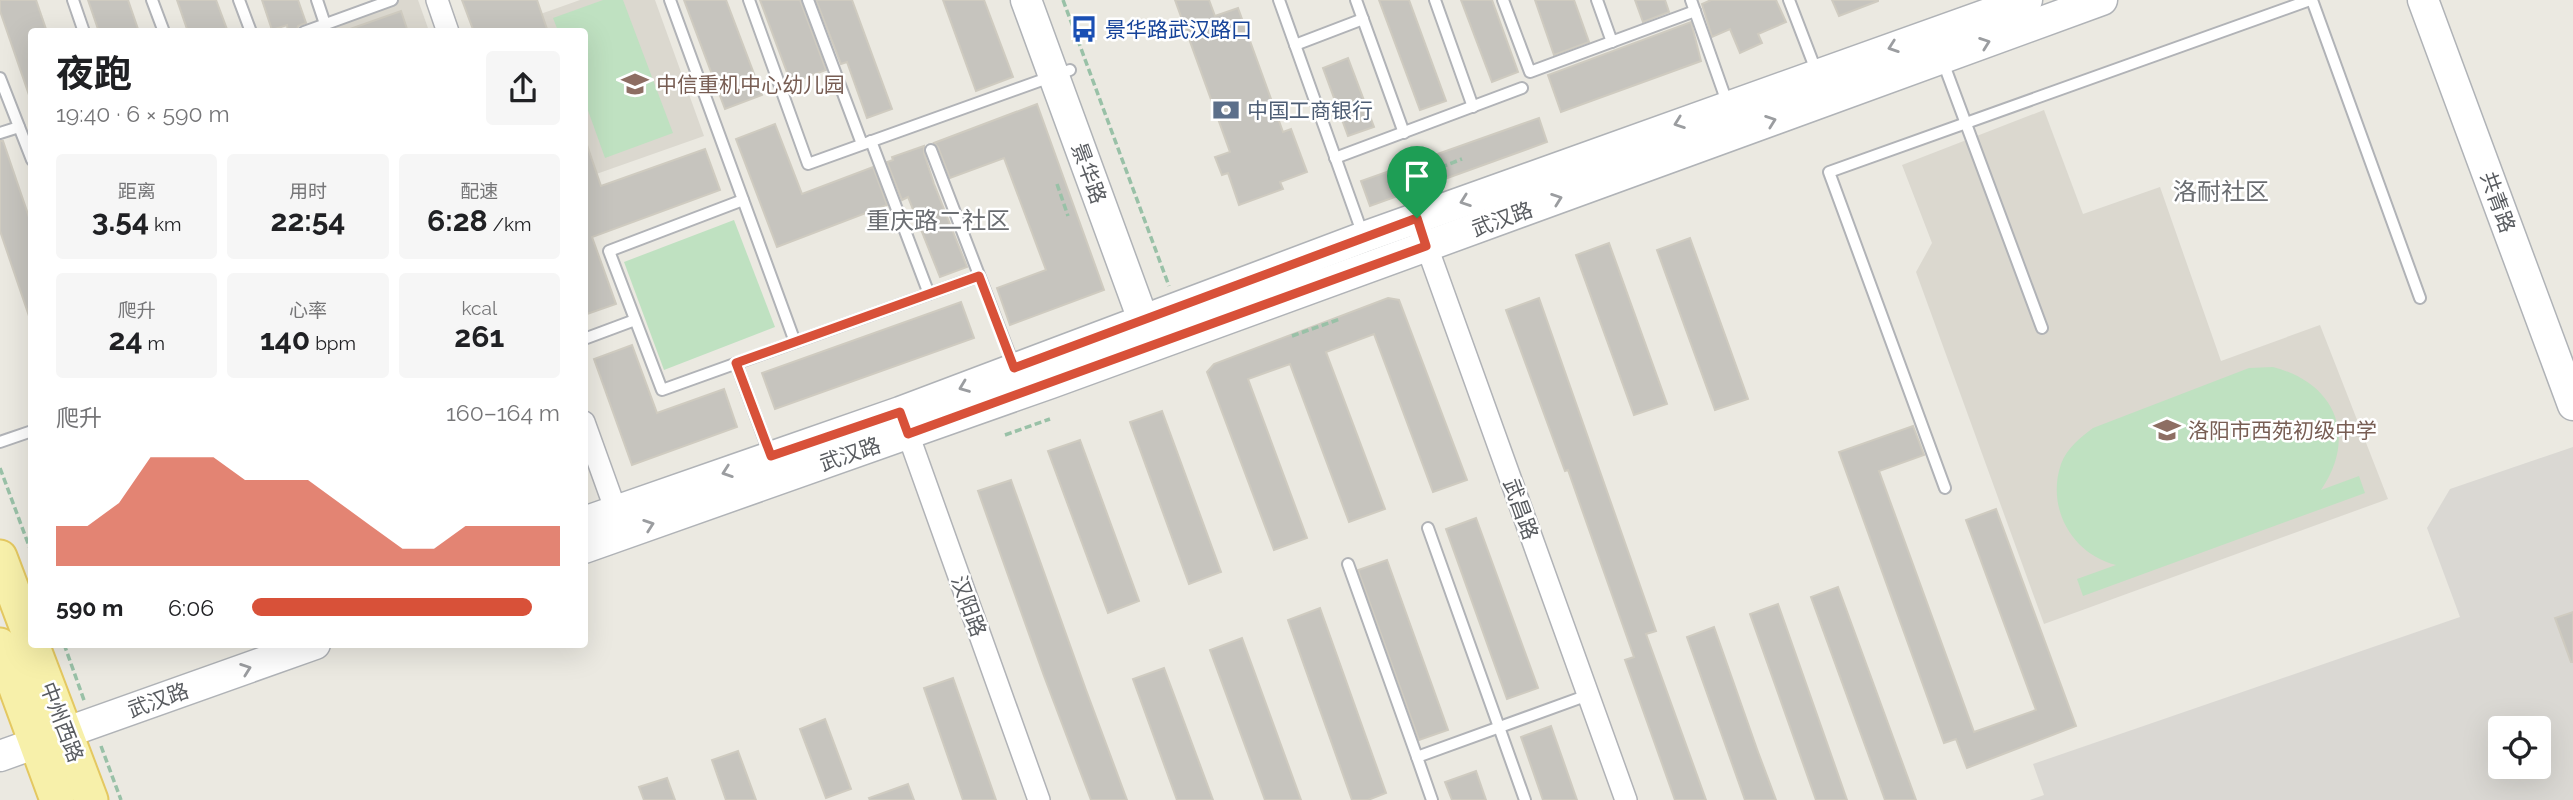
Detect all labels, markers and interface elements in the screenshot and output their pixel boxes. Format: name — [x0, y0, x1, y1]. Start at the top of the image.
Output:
bus stop icon: 景华路武汉路口 — [1069, 14, 1099, 44]
place label: 景华路武汉路口 — [1105, 17, 1252, 42]
one-way arrow — [1978, 37, 1990, 51]
one-way arrow — [1887, 39, 1900, 53]
text: 夜跑 — [56, 51, 132, 96]
button: share — [486, 51, 560, 125]
school or university icon: 中信重机中心幼儿园 — [620, 69, 650, 99]
place label: 中信重机中心幼儿园 — [656, 72, 845, 97]
bank icon: 中国工商银行 — [1211, 95, 1241, 125]
place label: 中国工商银行 — [1247, 98, 1373, 123]
text: 19:40 · 6 × 590 m — [56, 100, 230, 127]
one-way arrow — [1673, 115, 1685, 129]
one-way arrow — [1765, 116, 1777, 130]
street label: 景华路 — [1066, 139, 1112, 207]
pin — [1387, 146, 1447, 218]
icon: arrive — [1398, 157, 1436, 195]
street label: 共青路 — [2475, 168, 2521, 236]
district label: 洛耐社区 — [2173, 177, 2269, 206]
text: 距离 — [118, 180, 156, 202]
text: 用时 — [289, 180, 327, 202]
text: 配速 — [460, 180, 498, 202]
one-way arrow — [1459, 192, 1471, 206]
one-way arrow — [1551, 193, 1563, 207]
street label: 武汉路 — [1468, 196, 1536, 242]
text: 3.54 — [92, 203, 149, 238]
text: 22:54 — [270, 203, 345, 238]
text: 6:28 — [427, 203, 488, 238]
district label: 重庆路二社区 — [866, 206, 1010, 235]
text: km — [149, 213, 181, 235]
text: /km — [488, 213, 532, 235]
text: kcal — [462, 297, 497, 319]
text: 爬升 — [118, 299, 156, 321]
text: 心率 — [289, 299, 327, 321]
text: 261 — [454, 319, 504, 354]
text: 24 — [108, 322, 143, 357]
text: 140 — [260, 322, 310, 357]
text: m — [143, 332, 165, 354]
text: bpm — [310, 332, 356, 354]
one-way arrow — [959, 379, 971, 393]
text: 160–164 m — [446, 399, 560, 426]
text: 爬升 — [56, 404, 102, 431]
school or university icon: 洛阳市西苑初级中学 — [2152, 415, 2182, 445]
place label: 洛阳市西苑初级中学 — [2188, 418, 2377, 443]
street label: 武汉路 — [816, 432, 884, 476]
one-way arrow — [721, 464, 733, 478]
street label: 武昌路 — [1498, 475, 1544, 543]
one-way arrow — [642, 519, 654, 533]
street label: 汉阳路 — [946, 572, 992, 640]
text: 590 m — [56, 594, 123, 621]
text: 6:06 — [168, 594, 214, 621]
one-way arrow — [239, 663, 251, 677]
street label: 武汉路 — [124, 677, 192, 723]
street label: 中州西路 — [35, 678, 89, 766]
map controls — [2488, 716, 2551, 779]
button: locate — [2488, 716, 2551, 779]

